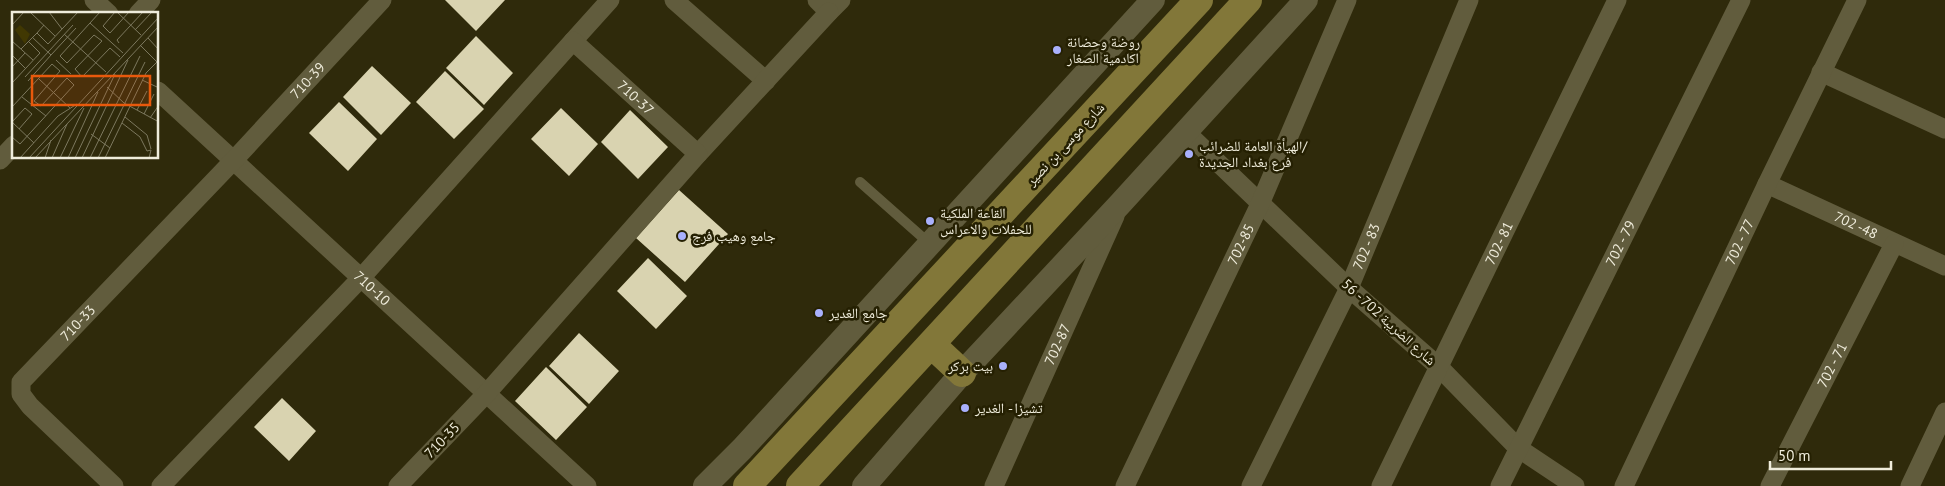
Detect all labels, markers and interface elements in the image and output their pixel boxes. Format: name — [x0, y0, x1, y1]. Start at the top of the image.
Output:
inset map — [12, 12, 159, 159]
place label: روضة وحضانة اكادمية الصغار — [1066, 33, 1140, 67]
marker: روضة وحضانة اكادمية الصغار — [1051, 44, 1063, 56]
street label: 710-39 — [286, 58, 329, 102]
street label: 710-37 — [614, 76, 658, 119]
street label: شارع موسى بن نصير — [1021, 99, 1109, 191]
place label: الهيأة العامة للضرائب/ فرع بغداد الجديدة — [1199, 137, 1308, 172]
marker: الهيأة العامة للضرائب/ فرع بغداد الجديدة — [1183, 148, 1195, 160]
place label: القاعة الملكية للحفلات والاعراس — [940, 204, 1032, 238]
street label: 702 -48 — [1831, 207, 1881, 243]
marker: القاعة الملكية للحفلات والاعراس — [924, 215, 936, 227]
street label: 702 - 77 — [1721, 216, 1758, 268]
street label: 702 - 79 — [1602, 217, 1639, 269]
street label: 702- 81 — [1481, 219, 1517, 268]
street label: 702-85 — [1223, 221, 1258, 268]
street label: 702 - 83 — [1349, 221, 1384, 272]
place label: جامع وهيب فرج — [692, 227, 776, 246]
marker: جامع وهيب فرج — [676, 230, 688, 242]
street label: 710-10 — [350, 267, 394, 310]
street label: شارع الضريبة 702 - 56 — [1337, 275, 1440, 370]
street label: 710-33 — [56, 301, 99, 345]
place label: جامع الغدير — [828, 304, 888, 323]
marker: جامع الغدير — [813, 307, 825, 319]
street label: 702-87 — [1040, 321, 1074, 368]
street label: 702 - 71 — [1813, 339, 1851, 391]
place label: بيت بركر — [947, 357, 993, 375]
marker: بيت بركر — [997, 360, 1009, 372]
place label: تشيزا - الغدير — [974, 399, 1043, 417]
marker: تشيزا - الغدير — [959, 402, 971, 414]
street label: 710-35 — [421, 418, 463, 462]
scale bar — [1770, 438, 1891, 470]
text: 50 m — [1778, 446, 1811, 465]

